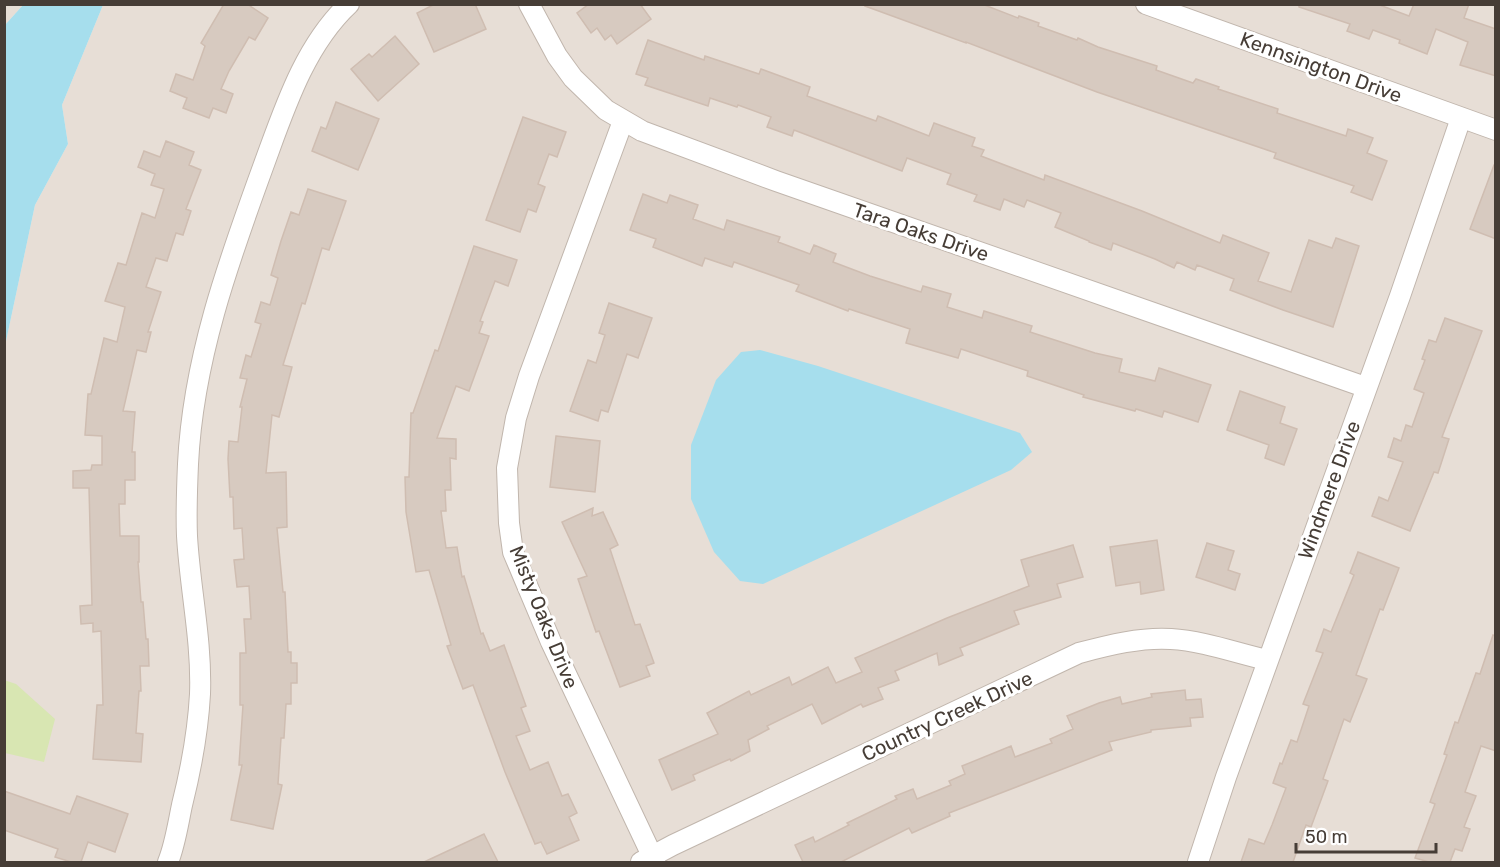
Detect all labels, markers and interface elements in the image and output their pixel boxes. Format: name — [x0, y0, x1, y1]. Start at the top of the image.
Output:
street label: Kennsington Drive — [1237, 27, 1405, 107]
street label: Tara Oaks Drive — [850, 198, 992, 266]
street label: Windmere Drive — [1293, 418, 1365, 562]
street label: Misty Oaks Drive — [504, 542, 584, 692]
street label: Country Creek Drive — [858, 666, 1036, 766]
scale bar — [1296, 816, 1436, 854]
text: 50 m — [1305, 826, 1348, 848]

